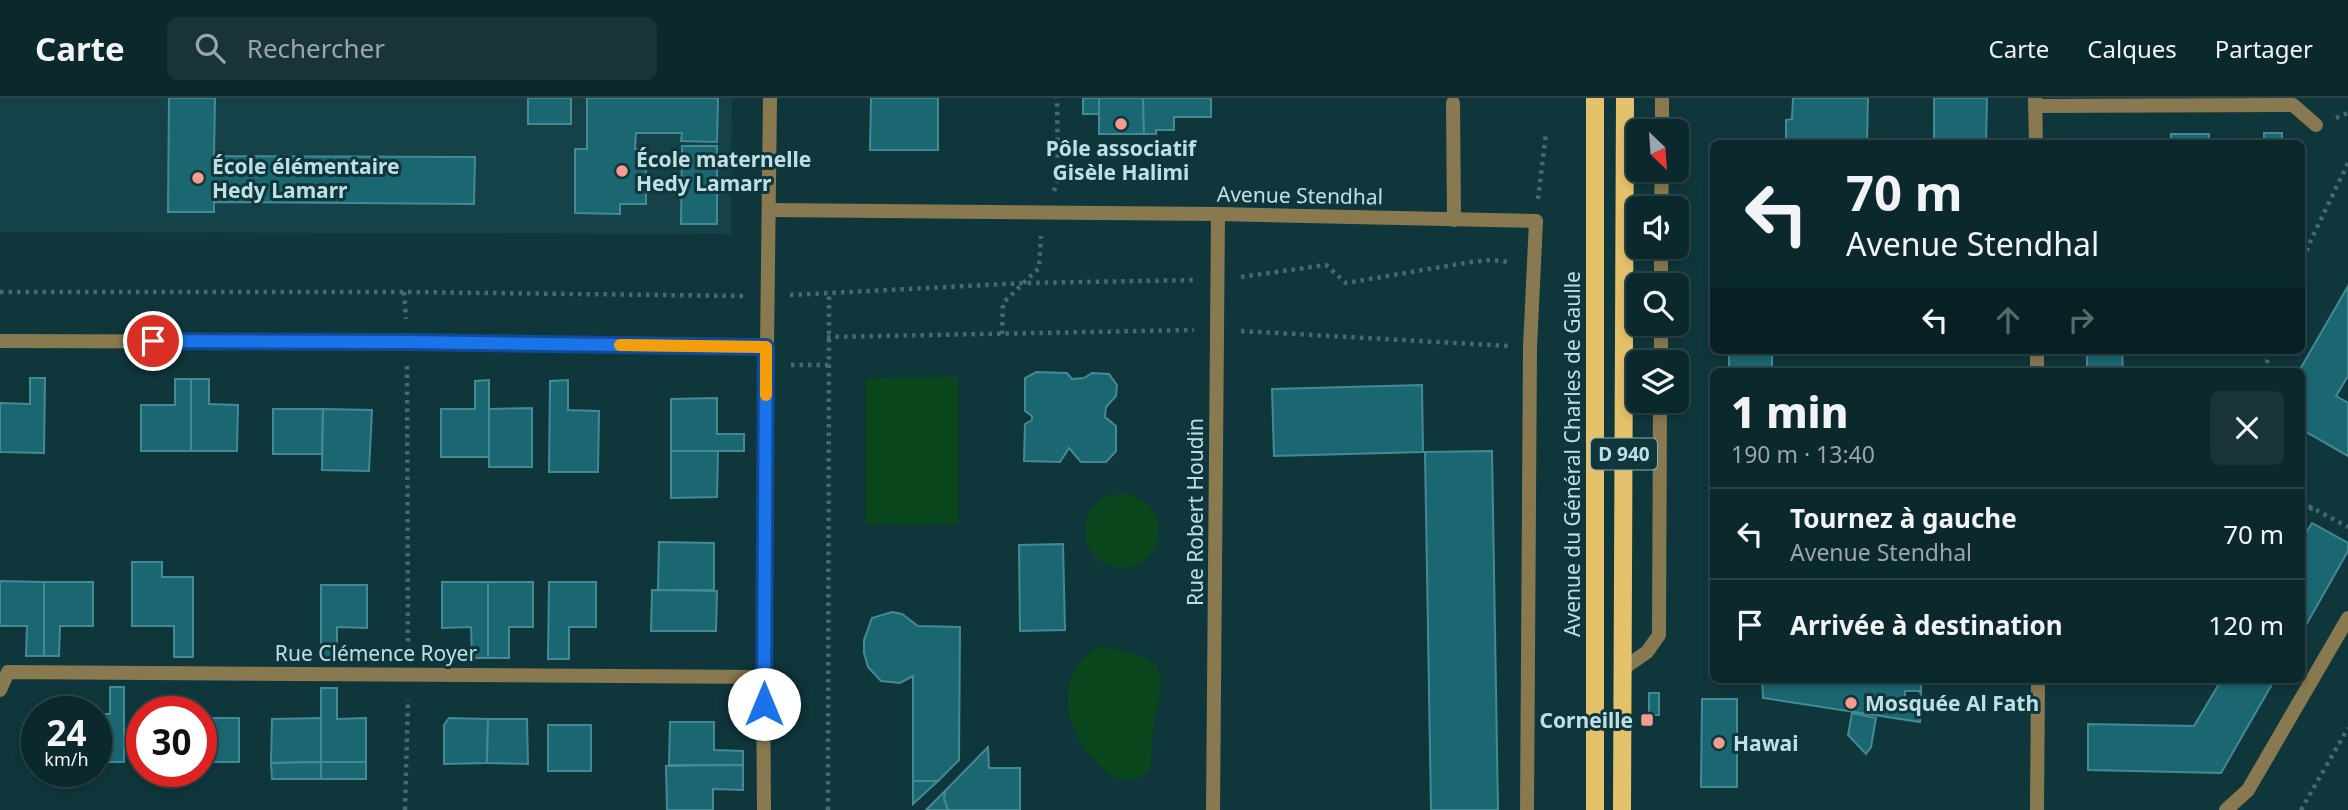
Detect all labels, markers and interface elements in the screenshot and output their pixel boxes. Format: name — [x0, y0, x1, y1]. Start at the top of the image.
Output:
search box — [167, 17, 657, 80]
text: Carte — [35, 26, 125, 71]
icon: search — [191, 29, 229, 67]
text: Rechercher — [247, 30, 385, 66]
text: Carte — [1989, 32, 2049, 65]
text: Calques — [2087, 32, 2177, 65]
text: Partager — [2215, 32, 2313, 65]
marker: Pôle associatif Gisèle Halimi — [1113, 116, 1129, 132]
north arrow — [1626, 119, 1689, 182]
map controls — [1626, 119, 1689, 413]
place label: Pôle associatif Gisèle Halimi — [1046, 134, 1198, 186]
place label: École maternelle Hedy Lamarr — [636, 145, 811, 197]
place label: École élémentaire Hedy Lamarr — [212, 152, 399, 204]
text: 70 m — [1846, 159, 1963, 225]
marker: École maternelle Hedy Lamarr — [614, 163, 630, 179]
icon: left — [1731, 168, 1822, 259]
marker: École élémentaire Hedy Lamarr — [190, 170, 206, 186]
street label: Avenue Stendhal — [1217, 180, 1383, 210]
button: sound — [1626, 196, 1689, 259]
text: Avenue Stendhal — [1846, 222, 2099, 265]
street label: Avenue du Général Charles de Gaulle — [1558, 271, 1586, 637]
button: search — [1626, 273, 1689, 336]
icon: left — [1916, 301, 1954, 339]
icon: ahead — [1989, 301, 2027, 339]
icon: right — [2062, 301, 2100, 339]
pin — [123, 311, 183, 371]
icon: arrive — [134, 322, 172, 360]
button: layers — [1626, 350, 1689, 413]
text: 1 min — [1731, 383, 1848, 440]
button: close — [2210, 391, 2284, 465]
street label: Rue Robert Houdin — [1181, 418, 1209, 606]
road number: D 940 — [1591, 438, 1657, 470]
text: 190 m · 13:40 — [1731, 438, 1875, 470]
text: Tournez à gauche — [1790, 500, 2017, 536]
icon: left — [1731, 515, 1769, 553]
text: 70 m — [2223, 516, 2284, 552]
text: Avenue Stendhal — [1790, 536, 1972, 568]
icon: arrive — [1731, 606, 1769, 644]
text: Arrivée à destination — [1790, 607, 2063, 643]
text: 120 m — [2208, 607, 2284, 643]
street label: Rue Clémence Royer — [275, 639, 477, 667]
position arrow — [727, 667, 801, 741]
place label: Mosquée Al Fath — [1865, 689, 2039, 717]
marker: Mosquée Al Fath — [1843, 695, 1859, 711]
speed limit sign: 30 — [126, 696, 217, 787]
place label: Corneille — [1539, 706, 1633, 734]
text: 24 — [46, 709, 87, 756]
marker: Corneille — [1639, 712, 1655, 728]
place label: Hawai — [1733, 729, 1798, 757]
marker: Hawai — [1711, 735, 1727, 751]
text: km/h — [44, 747, 89, 771]

